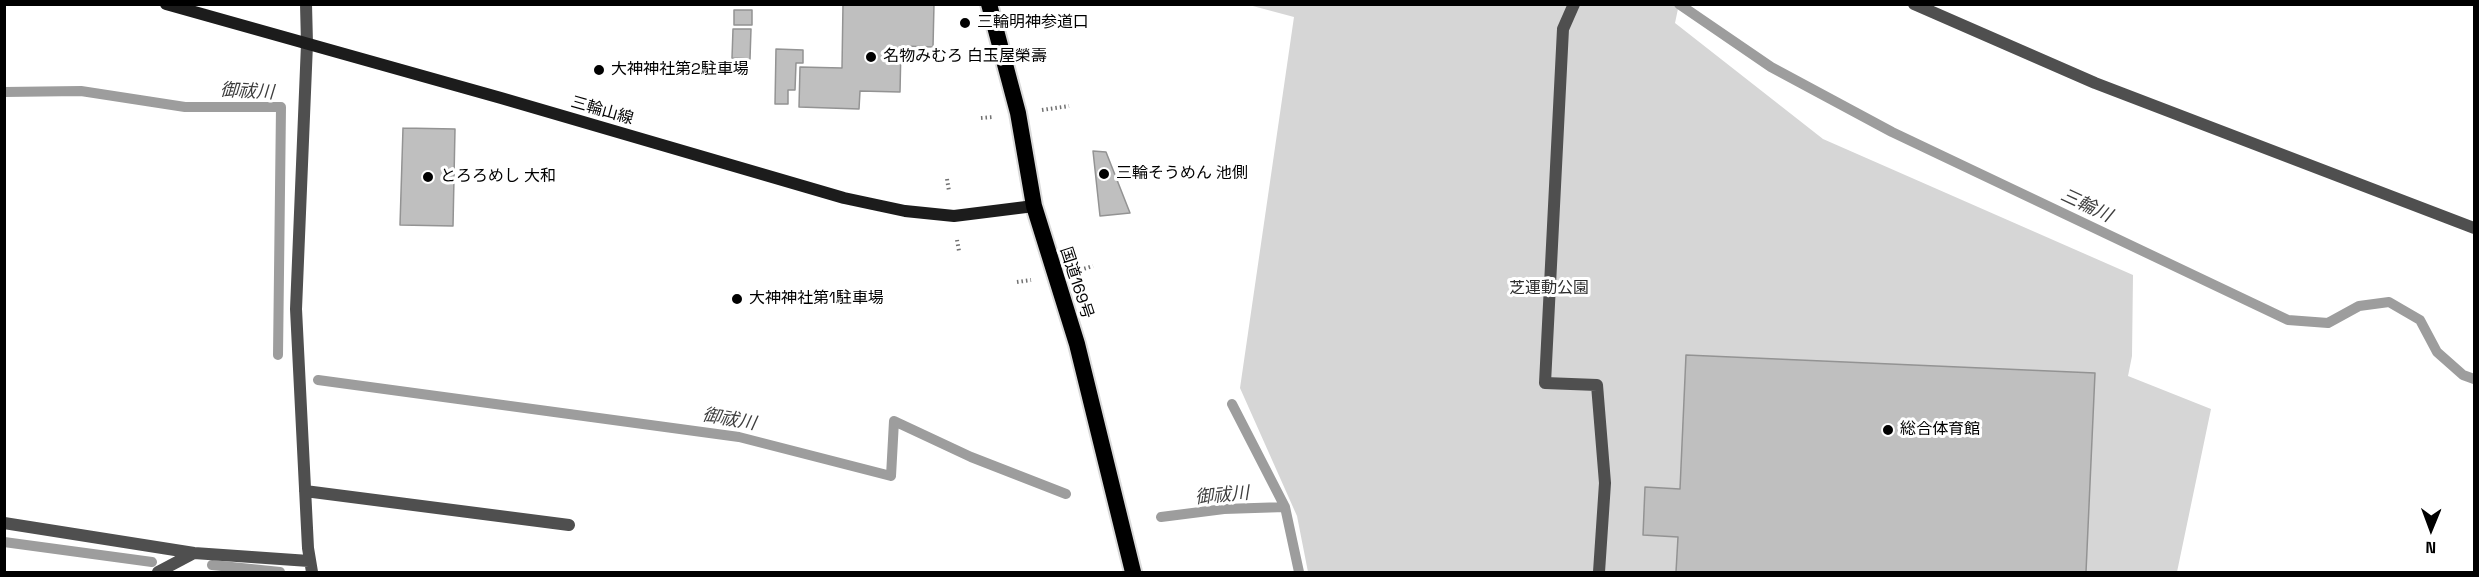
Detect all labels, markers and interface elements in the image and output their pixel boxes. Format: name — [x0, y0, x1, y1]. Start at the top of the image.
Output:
place label: 三輪明神参道口 — [977, 13, 1089, 33]
marker: 三輪明神参道口 — [958, 16, 972, 30]
place label: 名物みむろ 白玉屋榮壽 — [883, 47, 1047, 67]
marker: 名物みむろ 白玉屋榮壽 — [864, 50, 878, 64]
place label: 大神神社第2駐車場 — [611, 60, 749, 80]
marker: 大神神社第2駐車場 — [592, 63, 606, 77]
water label: 御祓川 — [219, 80, 275, 104]
street label: 三輪山線 — [569, 93, 635, 129]
place label: 三輪そうめん 池側 — [1116, 164, 1248, 184]
place label: とろろめし 大和 — [440, 167, 556, 187]
marker: 三輪そうめん 池側 — [1097, 167, 1111, 181]
marker: とろろめし 大和 — [421, 170, 435, 184]
water label: 三輪川 — [2057, 185, 2115, 227]
street label: 国道169号 — [1055, 245, 1097, 321]
park label: 芝運動公園 — [1509, 279, 1589, 299]
place label: 大神神社第1駐車場 — [749, 289, 884, 309]
marker: 大神神社第1駐車場 — [730, 292, 744, 306]
water label: 御祓川 — [701, 405, 757, 435]
place label: 総合体育館 — [1900, 420, 1980, 440]
marker: 総合体育館 — [1881, 423, 1895, 437]
water label: 御祓川 — [1194, 483, 1250, 509]
north arrow — [2401, 499, 2461, 559]
text: N — [2425, 537, 2436, 558]

